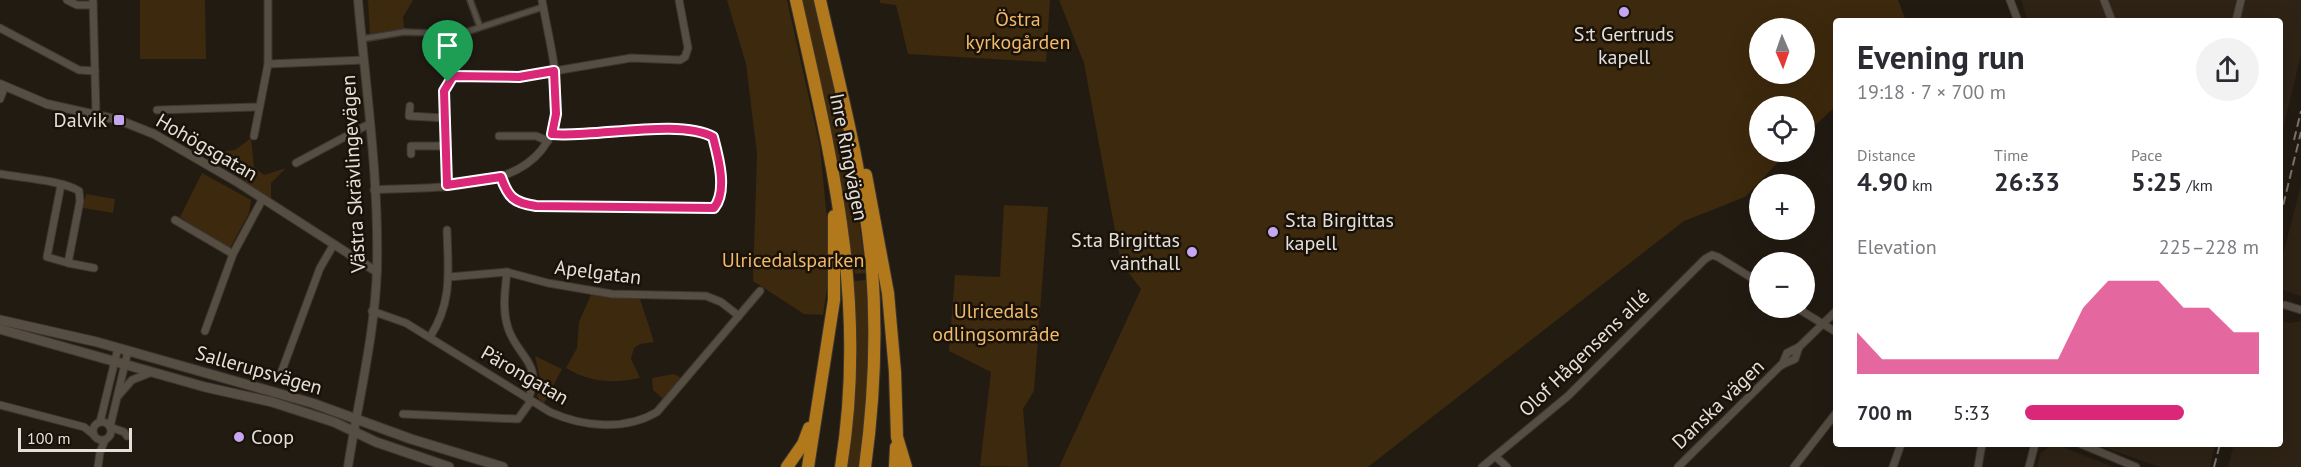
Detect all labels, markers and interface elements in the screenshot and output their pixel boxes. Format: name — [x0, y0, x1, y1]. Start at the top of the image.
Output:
marker: S:t Gertruds kapell — [1617, 5, 1631, 19]
park label: Östra kyrkogården — [966, 6, 1070, 55]
north arrow — [1749, 18, 1815, 84]
map controls — [1749, 18, 1815, 318]
pin — [422, 20, 473, 82]
place label: S:t Gertruds kapell — [1574, 21, 1674, 70]
icon: arrive — [431, 29, 464, 62]
text: Evening run — [1857, 35, 2025, 78]
button: share — [2196, 38, 2259, 101]
street label: Västra Skrävlingevägen — [335, 74, 371, 275]
text: 19:18 · 7 × 700 m — [1857, 79, 2006, 105]
street label: Inre Ringvägen — [824, 91, 874, 223]
button: locate — [1749, 96, 1815, 162]
place label: Dalvik — [54, 107, 107, 133]
street label: Hohögsgatan — [151, 107, 263, 187]
marker: Dalvik — [112, 113, 126, 127]
text: Distance — [1857, 145, 1916, 165]
text: Time — [1994, 145, 2028, 165]
text: Pace — [2131, 145, 2162, 165]
text: 4.90 — [1857, 165, 1908, 198]
text: 26:33 — [1994, 165, 2060, 198]
text: 5:25 — [2131, 165, 2182, 198]
button: + — [1749, 174, 1815, 240]
text: km — [1908, 175, 1933, 195]
text: /km — [2182, 175, 2213, 195]
place label: S:ta Birgittas kapell — [1285, 207, 1394, 256]
marker: S:ta Birgittas kapell — [1266, 225, 1280, 239]
place label: S:ta Birgittas vänthall — [1071, 227, 1180, 276]
text: Elevation — [1857, 234, 1937, 260]
text: 225–228 m — [2159, 234, 2259, 260]
marker: S:ta Birgittas vänthall — [1185, 245, 1199, 259]
park label: Ulricedalsparken — [722, 247, 864, 273]
button: − — [1749, 252, 1815, 318]
street label: Apelgatan — [553, 254, 643, 290]
street label: Olof Hågensens allé — [1513, 284, 1655, 422]
park label: Ulricedals odlingsområde — [932, 298, 1060, 347]
street label: Pärongatan — [476, 339, 574, 411]
street label: Sallerupsvägen — [193, 340, 325, 400]
street label: Danska vägen — [1666, 354, 1770, 454]
text: 700 m — [1857, 400, 1912, 426]
text: 5:33 — [1953, 400, 1990, 426]
place label: Coop — [251, 424, 294, 450]
scale bar — [18, 425, 132, 452]
text: 100 m — [27, 428, 70, 448]
marker: Coop — [232, 430, 246, 444]

